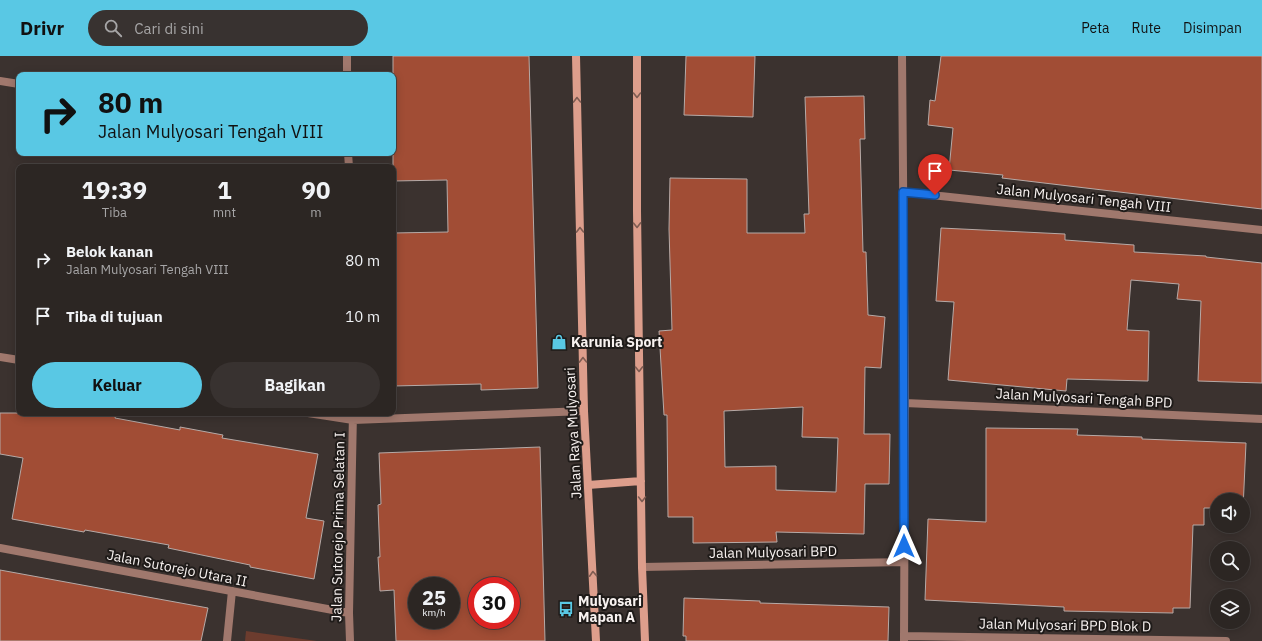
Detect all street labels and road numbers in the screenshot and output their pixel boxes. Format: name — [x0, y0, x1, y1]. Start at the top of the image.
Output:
street label: Jalan Mulyosari Tengah VIII — [996, 180, 1172, 216]
street label: Jalan Raya Mulyosari — [561, 367, 585, 499]
street label: Jalan Mulyosari Tengah BPD — [995, 384, 1173, 412]
street label: Jalan Sutorejo Prima Selatan I — [327, 432, 349, 622]
street label: Jalan Mulyosari BPD — [709, 542, 837, 562]
street label: Jalan Sutorejo Utara II — [105, 546, 249, 590]
street label: Jalan Mulyosari BPD Blok D — [979, 614, 1151, 636]

